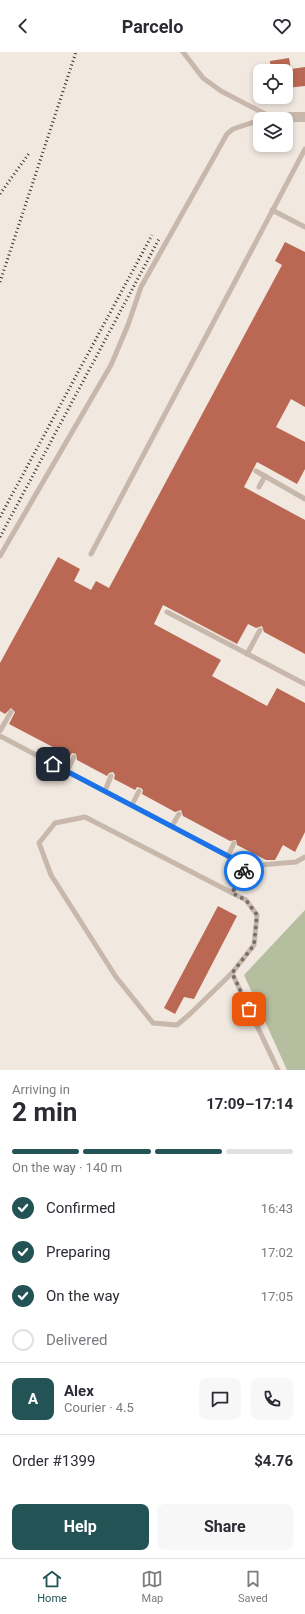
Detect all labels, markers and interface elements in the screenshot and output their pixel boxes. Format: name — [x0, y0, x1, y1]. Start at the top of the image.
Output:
icon: back — [12, 15, 34, 37]
icon: heart — [271, 15, 293, 37]
text: Parcelo — [122, 16, 183, 37]
map controls — [253, 64, 293, 152]
button: locate — [253, 64, 293, 104]
button: layers — [253, 112, 293, 152]
pin — [36, 747, 70, 781]
icon: home — [42, 753, 64, 775]
courier — [224, 851, 264, 891]
icon: bike — [233, 860, 255, 882]
pin — [232, 992, 266, 1026]
icon: bag — [238, 998, 260, 1020]
text: Arriving in — [12, 1082, 70, 1097]
text: 17:09–17:14 — [206, 1095, 293, 1113]
text: 2 min — [12, 1097, 77, 1127]
text: On the way · 140 m — [12, 1160, 122, 1175]
icon: check — [12, 1197, 34, 1219]
text: Confirmed — [46, 1199, 116, 1217]
text: 16:43 — [261, 1201, 293, 1216]
icon: check — [12, 1241, 34, 1263]
text: Preparing — [46, 1243, 110, 1261]
text: 17:02 — [261, 1245, 293, 1260]
icon: check — [12, 1285, 34, 1307]
text: On the way — [46, 1287, 120, 1305]
text: 17:05 — [261, 1289, 293, 1304]
text: Delivered — [46, 1331, 108, 1349]
button: chat — [199, 1378, 241, 1420]
button: phone — [251, 1378, 293, 1420]
text: Alex — [64, 1382, 94, 1400]
text: A — [28, 1390, 38, 1408]
text: Courier · 4.5 — [64, 1400, 134, 1415]
text: Order #1399 — [12, 1452, 95, 1470]
text: $4.76 — [254, 1452, 293, 1470]
button: Help — [12, 1504, 149, 1550]
button: Share — [157, 1504, 293, 1550]
tab: Home — [37, 1568, 67, 1605]
tab: Map — [141, 1568, 163, 1605]
tab: Saved — [238, 1568, 268, 1605]

